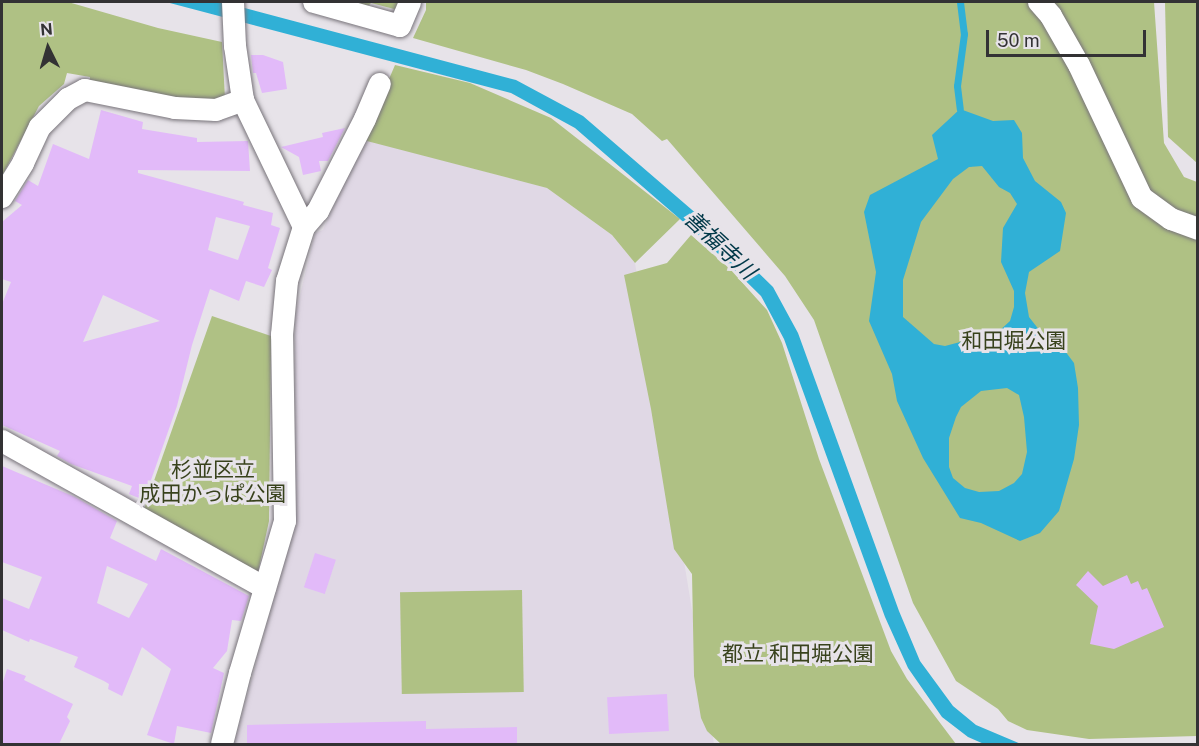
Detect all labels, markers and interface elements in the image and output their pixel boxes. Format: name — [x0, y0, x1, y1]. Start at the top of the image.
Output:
north arrow — [18, 18, 78, 78]
scale bar — [989, 18, 1150, 56]
text: N — [39, 20, 53, 40]
text: 50 m — [997, 30, 1040, 51]
water label: 善福寺川 — [679, 205, 761, 285]
park label: 和田堀公園 — [962, 328, 1066, 354]
park label: 杉並区立 成田かっぱ公園 — [140, 457, 286, 507]
park label: 都立 和田堀公園 — [722, 641, 874, 667]

